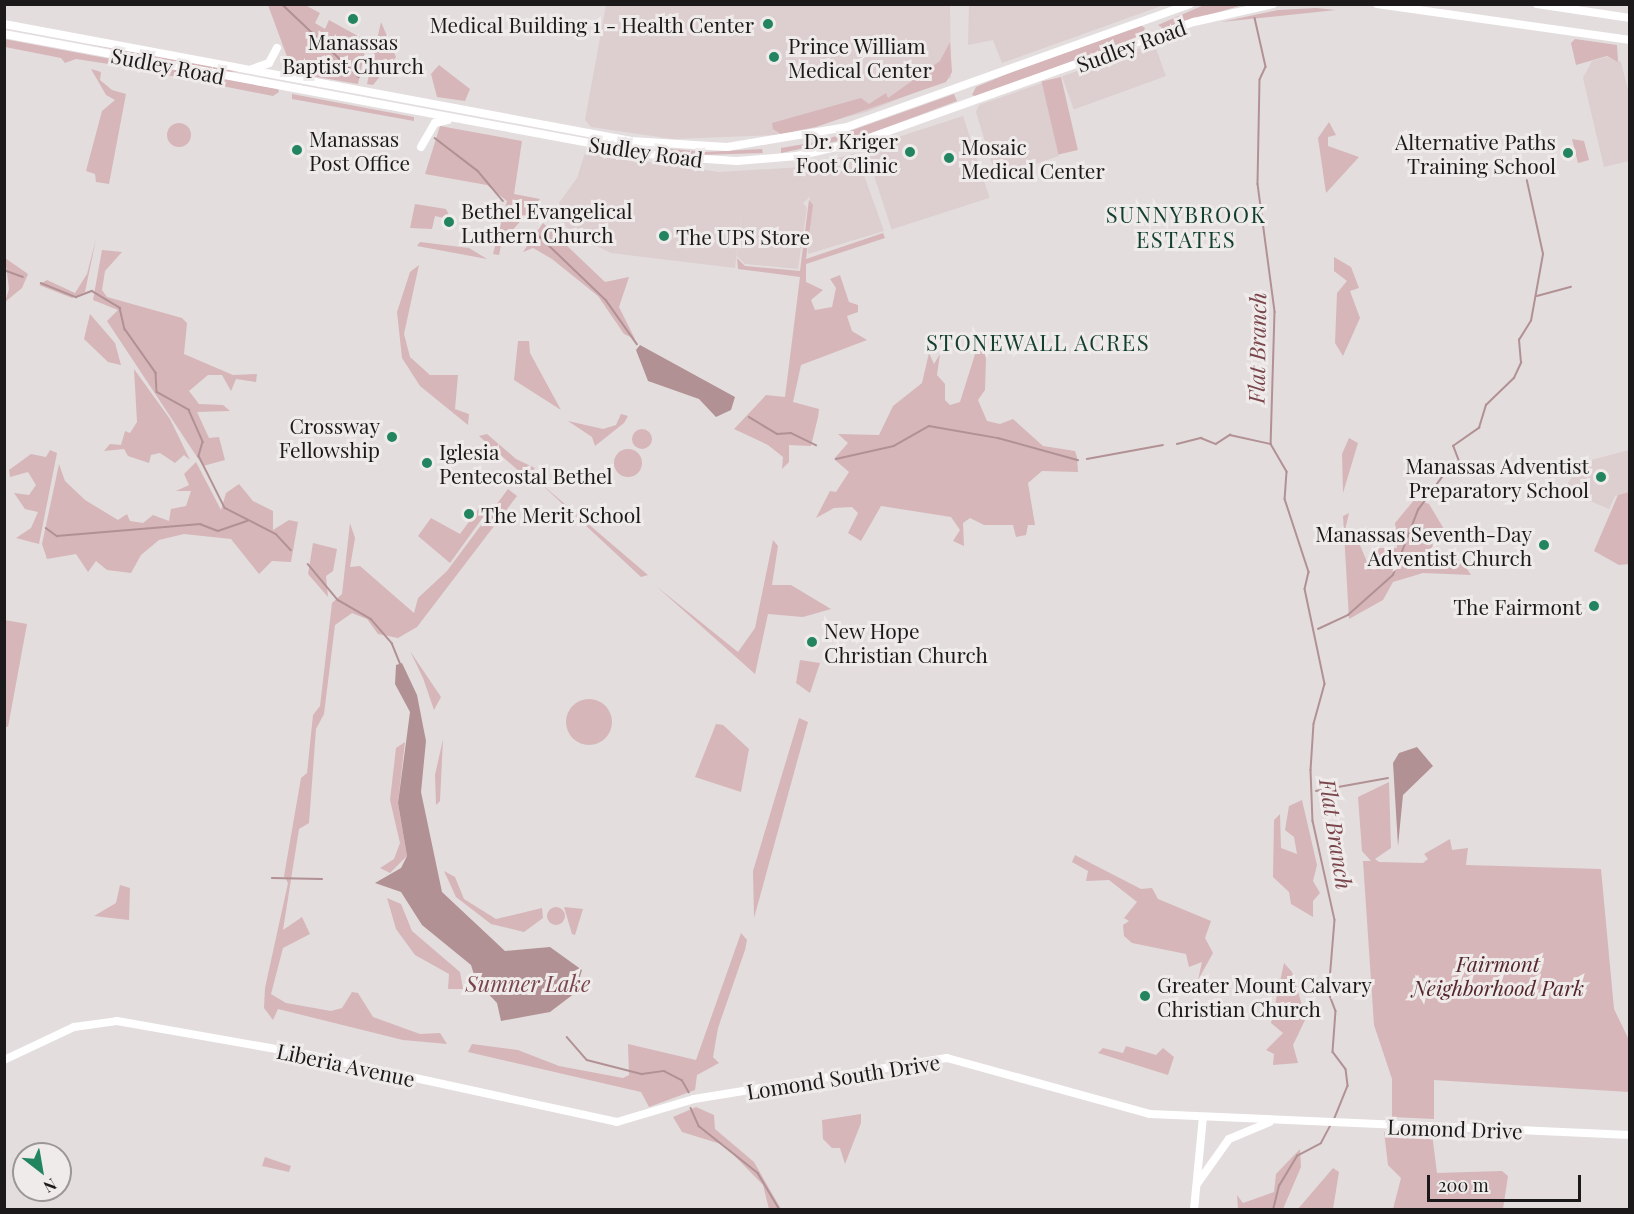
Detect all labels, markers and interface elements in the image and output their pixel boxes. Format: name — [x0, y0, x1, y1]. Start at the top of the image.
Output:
place label: Medical Building 1 - Health Center — [430, 11, 754, 37]
marker: Manassas Baptist Church — [346, 12, 360, 26]
street label: Sudley Road — [1072, 13, 1190, 77]
marker: Medical Building 1 - Health Center — [759, 15, 777, 33]
place label: Manassas Baptist Church — [282, 28, 424, 78]
place label: Prince William Medical Center — [788, 32, 932, 82]
street label: Sudley Road — [109, 42, 227, 88]
marker: Prince William Medical Center — [765, 48, 783, 66]
place label: Manassas Post Office — [309, 125, 411, 175]
place label: Dr. Kriger Foot Clinic — [795, 127, 898, 177]
place label: Alternative Paths Training School — [1395, 128, 1556, 178]
street label: Sudley Road — [587, 130, 705, 172]
place label: Mosaic Medical Center — [961, 133, 1105, 183]
marker: Manassas Post Office — [290, 143, 304, 157]
marker: Dr. Kriger Foot Clinic — [903, 145, 917, 159]
marker: Alternative Paths Training School — [1561, 146, 1575, 160]
marker: Mosaic Medical Center — [942, 151, 956, 165]
place label: Bethel Evangelical Luthern Church — [461, 197, 632, 247]
district label: SUNNYBROOK ESTATES — [1106, 201, 1266, 252]
marker: Bethel Evangelical Luthern Church — [442, 215, 456, 229]
place label: The UPS Store — [676, 223, 810, 249]
marker: The UPS Store — [657, 229, 671, 243]
water label: Flat Branch — [1243, 292, 1271, 404]
district label: STONEWALL ACRES — [926, 330, 1150, 356]
place label: Crossway Fellowship — [279, 412, 380, 462]
marker: Crossway Fellowship — [385, 430, 399, 444]
place label: Iglesia Pentecostal Bethel — [439, 438, 613, 488]
place label: Manassas Adventist Preparatory School — [1404, 452, 1589, 502]
marker: Iglesia Pentecostal Bethel — [420, 456, 434, 470]
marker: Manassas Adventist Preparatory School — [1594, 470, 1608, 484]
place label: The Merit School — [481, 501, 642, 527]
marker: The Merit School — [462, 507, 476, 521]
place label: Manassas Seventh-Day Adventist Church — [1315, 520, 1532, 570]
marker: Manassas Seventh-Day Adventist Church — [1537, 538, 1551, 552]
place label: The Fairmont — [1453, 593, 1582, 619]
marker: The Fairmont — [1587, 599, 1601, 613]
place label: New Hope Christian Church — [824, 617, 988, 667]
marker: New Hope Christian Church — [805, 635, 819, 649]
water label: Flat Branch — [1314, 777, 1358, 891]
park label: Fairmont Neighborhood Park — [1412, 950, 1584, 1000]
water label: Sumner Lake — [466, 971, 590, 997]
place label: Greater Mount Calvary Christian Church — [1157, 971, 1373, 1021]
marker: Greater Mount Calvary Christian Church — [1138, 989, 1152, 1003]
street label: Liberia Avenue — [274, 1037, 418, 1091]
street label: Lomond South Drive — [745, 1048, 941, 1104]
street label: Lomond Drive — [1387, 1113, 1523, 1143]
north arrow — [12, 1142, 72, 1202]
scale bar — [1430, 1163, 1584, 1201]
text: 200 m — [1438, 1173, 1489, 1197]
text: N — [40, 1174, 61, 1198]

